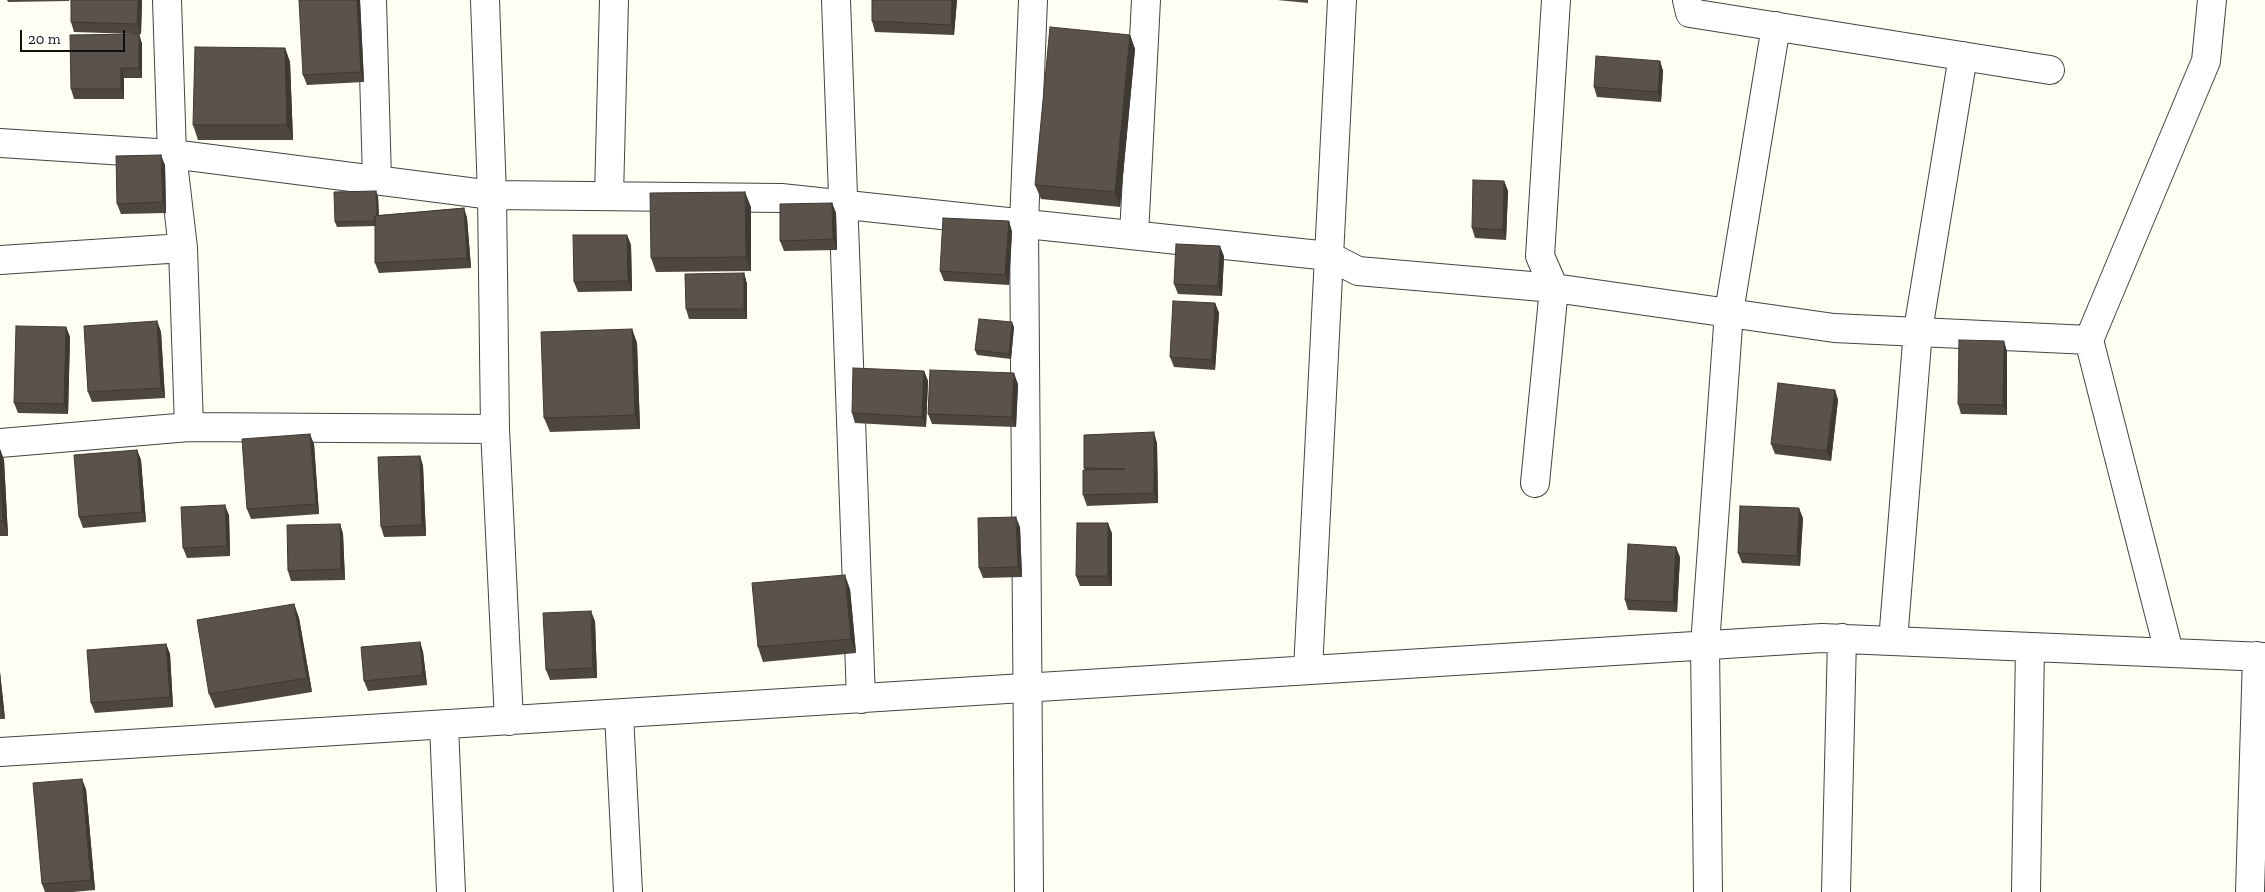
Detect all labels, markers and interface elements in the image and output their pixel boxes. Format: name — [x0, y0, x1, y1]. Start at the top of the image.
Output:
scale bar — [22, 20, 128, 52]
text: 20 m — [28, 30, 61, 48]

